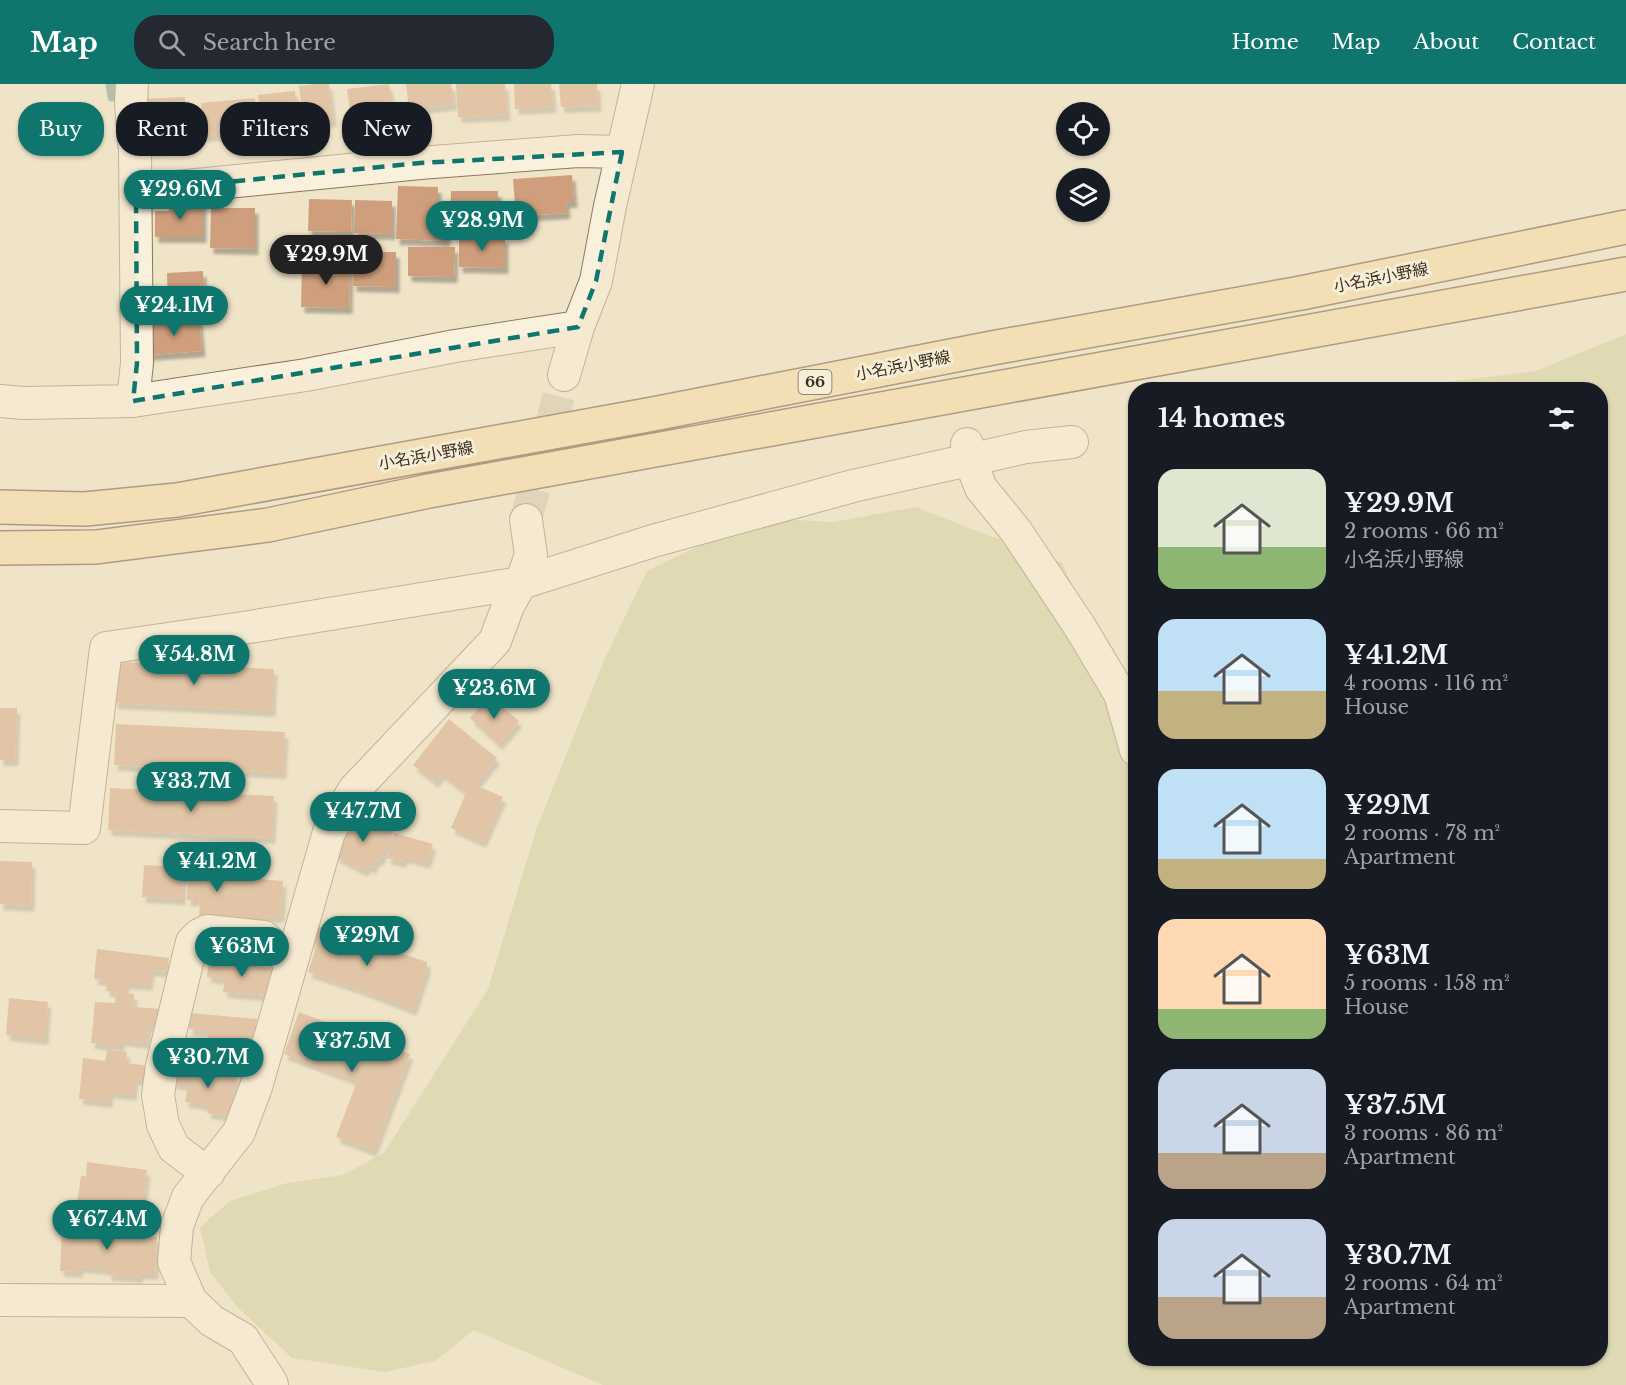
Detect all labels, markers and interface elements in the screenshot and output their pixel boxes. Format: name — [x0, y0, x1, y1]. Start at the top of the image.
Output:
search box — [134, 15, 554, 69]
text: Map — [30, 25, 98, 60]
icon: search — [155, 26, 188, 59]
text: Search here — [203, 29, 336, 56]
text: Home — [1232, 29, 1299, 55]
text: Map — [1332, 29, 1380, 55]
text: About — [1413, 29, 1479, 55]
text: Contact — [1512, 29, 1596, 55]
chip: Buy — [18, 102, 104, 156]
chip: Rent — [116, 102, 208, 156]
chip: Filters — [220, 102, 330, 156]
chip: New — [342, 102, 432, 156]
map controls — [1056, 102, 1110, 222]
button: locate — [1056, 102, 1110, 156]
button: layers — [1056, 168, 1110, 222]
pin: ¥29.6M — [131, 170, 229, 221]
text: ¥29.6M — [138, 177, 222, 201]
pin: ¥28.9M — [433, 201, 531, 252]
text: ¥28.9M — [440, 208, 524, 232]
pin: ¥29.9M — [277, 235, 375, 286]
text: ¥29.9M — [284, 242, 368, 266]
street label: 小名浜小野線 — [1332, 258, 1430, 296]
pin: ¥24.1M — [125, 286, 223, 337]
text: ¥24.1M — [134, 293, 214, 317]
street label: 小名浜小野線 — [854, 346, 952, 384]
road number: 66 — [798, 370, 832, 394]
text: 14 homes — [1158, 402, 1285, 434]
icon: filters — [1545, 402, 1578, 435]
street label: 小名浜小野線 — [377, 437, 475, 473]
text: ¥29.9M — [1344, 487, 1454, 519]
icon: home — [1206, 493, 1278, 565]
text: 2 rooms · 66 m² — [1344, 519, 1504, 543]
text: 小名浜小野線 — [1344, 547, 1464, 571]
pin: ¥54.8M — [145, 635, 243, 686]
text: ¥41.2M — [1344, 639, 1448, 671]
text: ¥54.8M — [153, 642, 236, 666]
icon: home — [1206, 643, 1278, 715]
pin: ¥23.6M — [445, 669, 543, 720]
text: 4 rooms · 116 m² — [1344, 671, 1508, 695]
text: ¥23.6M — [452, 676, 536, 700]
text: House — [1344, 695, 1409, 719]
pin: ¥33.7M — [142, 762, 240, 813]
text: ¥33.7M — [151, 769, 231, 793]
text: ¥29M — [1344, 789, 1430, 821]
pin: ¥47.7M — [314, 792, 412, 843]
icon: home — [1206, 793, 1278, 865]
text: ¥47.7M — [324, 799, 402, 823]
text: 2 rooms · 78 m² — [1344, 821, 1500, 845]
pin: ¥41.2M — [168, 842, 266, 893]
text: Apartment — [1344, 845, 1455, 869]
text: ¥41.2M — [177, 849, 257, 873]
pin: ¥29M — [331, 916, 403, 967]
text: ¥29M — [334, 923, 400, 947]
pin: ¥63M — [206, 927, 278, 978]
text: ¥63M — [209, 934, 275, 958]
text: ¥63M — [1344, 939, 1430, 971]
icon: home — [1206, 943, 1278, 1015]
text: 5 rooms · 158 m² — [1344, 971, 1510, 995]
text: House — [1344, 995, 1409, 1019]
pin: ¥37.5M — [303, 1022, 401, 1073]
text: ¥37.5M — [313, 1029, 391, 1053]
pin: ¥30.7M — [159, 1038, 257, 1089]
text: ¥30.7M — [167, 1045, 249, 1069]
text: ¥37.5M — [1344, 1089, 1447, 1121]
icon: home — [1206, 1093, 1278, 1165]
text: 3 rooms · 86 m² — [1344, 1121, 1503, 1145]
text: Apartment — [1344, 1145, 1455, 1169]
pin: ¥67.4M — [58, 1200, 156, 1251]
text: ¥67.4M — [66, 1207, 148, 1231]
text: ¥30.7M — [1344, 1239, 1452, 1271]
icon: home — [1206, 1243, 1278, 1315]
text: 2 rooms · 64 m² — [1344, 1271, 1503, 1295]
text: Apartment — [1344, 1295, 1455, 1319]

